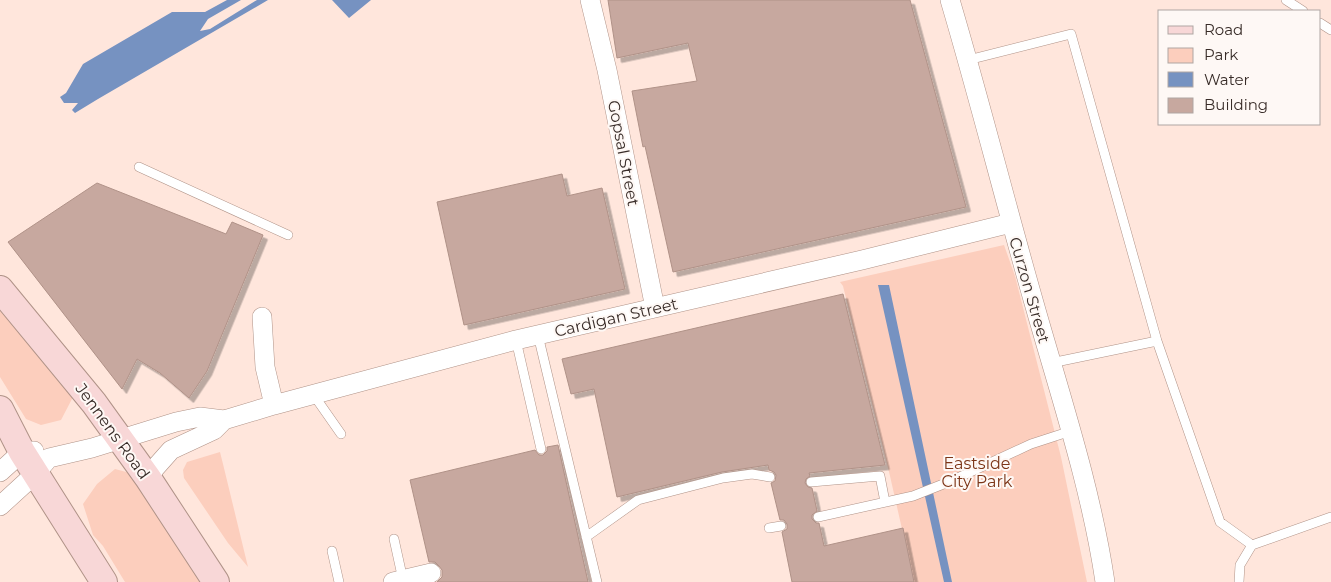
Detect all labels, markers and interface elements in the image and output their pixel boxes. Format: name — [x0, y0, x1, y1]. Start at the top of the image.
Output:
legend — [1158, 10, 1321, 125]
text: Road — [1204, 20, 1243, 39]
text: Park — [1204, 45, 1238, 64]
text: Water — [1204, 70, 1250, 89]
text: Building — [1204, 95, 1268, 114]
street label: Gopsal Street — [604, 99, 643, 208]
street label: Curzon Street — [1005, 235, 1054, 346]
street label: Cardigan Street — [553, 294, 680, 341]
street label: Jennens Road — [71, 379, 154, 483]
park label: Eastside City Park — [942, 454, 1013, 491]

